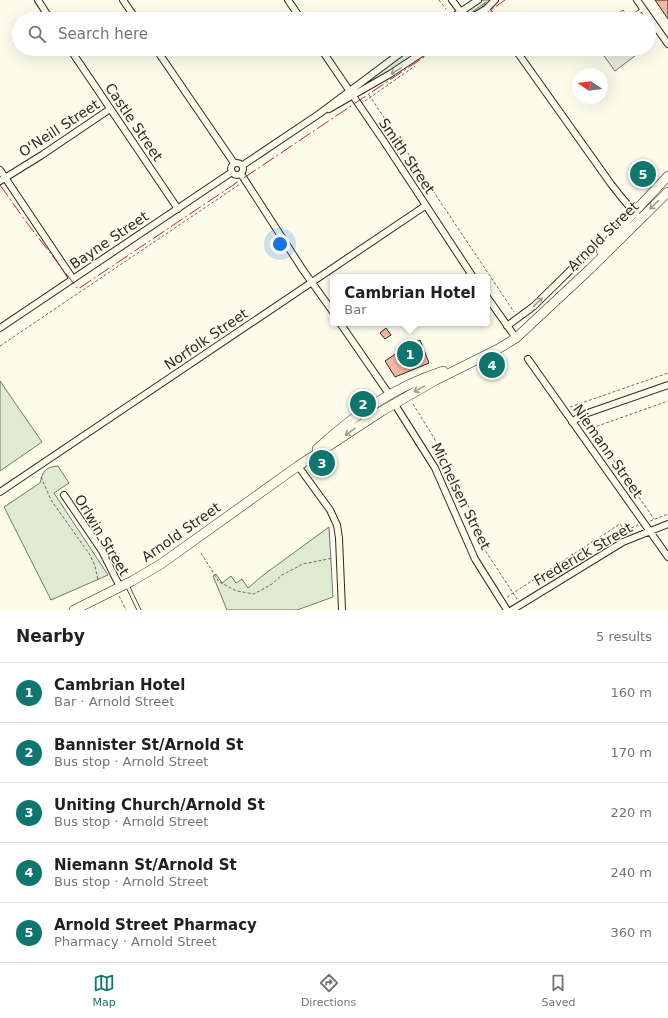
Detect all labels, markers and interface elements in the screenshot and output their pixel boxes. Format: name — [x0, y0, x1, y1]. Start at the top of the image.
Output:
search box — [12, 12, 656, 56]
icon: search — [26, 23, 48, 45]
text: Search here — [58, 25, 148, 43]
one-way arrow — [390, 67, 401, 75]
north arrow — [572, 68, 608, 104]
street label: Castle Street — [102, 80, 166, 164]
street label: O'Neill Street — [16, 96, 103, 160]
street label: Smith Street — [376, 115, 438, 197]
pin: 5 — [630, 159, 656, 189]
street label: Arnold Street — [564, 198, 642, 274]
one-way arrow — [649, 200, 659, 210]
street label: Bayne Street — [67, 208, 152, 272]
your location — [270, 234, 290, 254]
popup — [330, 274, 490, 326]
text: Cambrian Hotel — [344, 284, 476, 302]
one-way arrow — [533, 297, 543, 307]
text: Bar — [344, 302, 367, 317]
street label: Norfolk Street — [161, 305, 251, 373]
pin: 1 — [397, 339, 423, 369]
pin: 4 — [479, 350, 505, 380]
one-way arrow — [413, 386, 425, 394]
pin: 2 — [350, 389, 376, 419]
street label: Niemann Street — [570, 401, 646, 501]
one-way arrow — [344, 428, 355, 436]
street label: Michelsen Street — [428, 440, 494, 552]
pin: 3 — [309, 448, 335, 478]
street label: Orlwin Street — [71, 492, 133, 579]
street label: Arnold Street — [139, 499, 224, 565]
street label: Frederick Street — [531, 519, 636, 589]
text: Nearby — [16, 626, 85, 646]
text: 5 results — [596, 629, 652, 644]
text: Cambrian Hotel — [54, 676, 185, 694]
text: 1 — [24, 685, 34, 700]
text: 160 m — [610, 685, 652, 700]
text: Bar · Arnold Street — [54, 694, 174, 709]
text: Bannister St/Arnold St — [54, 736, 243, 754]
text: 2 — [24, 745, 34, 760]
text: 170 m — [610, 745, 652, 760]
text: Bus stop · Arnold Street — [54, 754, 208, 769]
text: Uniting Church/Arnold St — [54, 796, 265, 814]
text: 3 — [24, 805, 34, 820]
text: 220 m — [610, 805, 652, 820]
text: Bus stop · Arnold Street — [54, 814, 208, 829]
text: Niemann St/Arnold St — [54, 856, 237, 874]
text: 4 — [24, 865, 34, 880]
text: 240 m — [610, 865, 652, 880]
text: Bus stop · Arnold Street — [54, 874, 208, 889]
text: Arnold Street Pharmacy — [54, 916, 257, 934]
text: 5 — [24, 925, 34, 940]
text: 360 m — [610, 925, 652, 940]
text: Pharmacy · Arnold Street — [54, 934, 217, 949]
tab: Map — [93, 972, 116, 1009]
tab: Directions — [301, 972, 356, 1009]
tab: Saved — [541, 972, 575, 1009]

